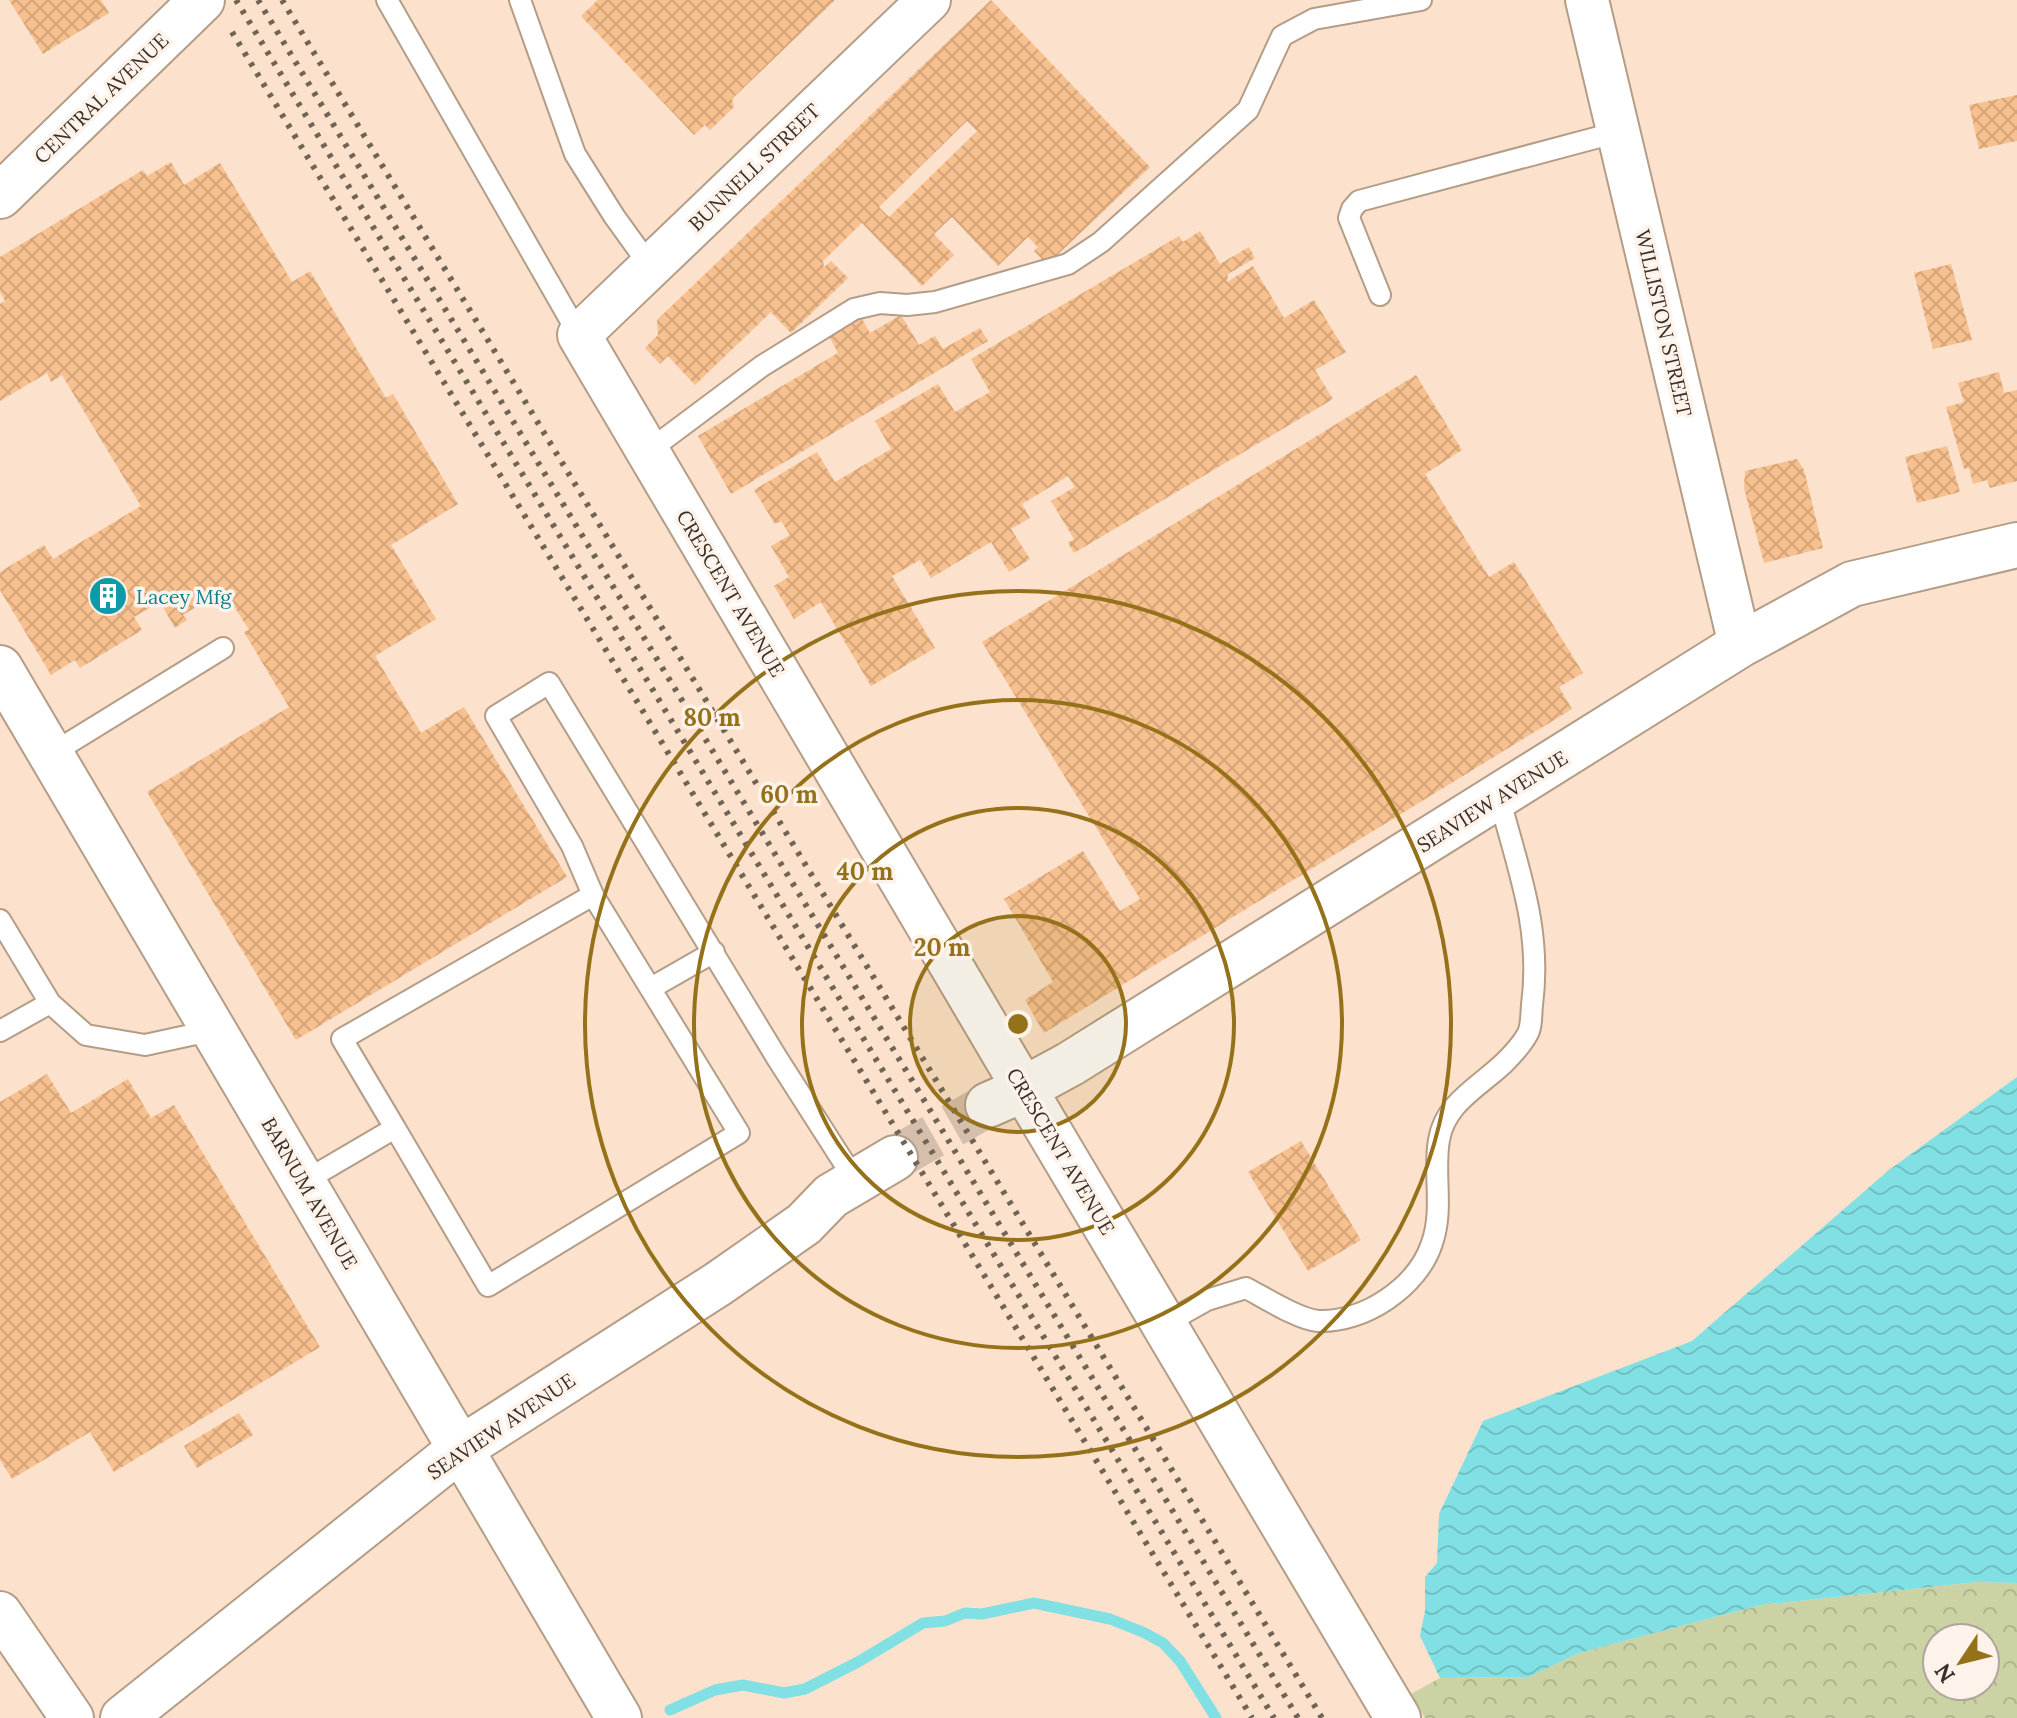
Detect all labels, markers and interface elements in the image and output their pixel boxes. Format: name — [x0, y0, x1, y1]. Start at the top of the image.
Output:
street label: CENTRAL AVENUE — [29, 27, 173, 169]
street label: BUNNELL STREET — [683, 98, 825, 236]
street label: WILLISTON STREET — [1630, 227, 1698, 419]
street label: CRESCENT AVENUE — [671, 505, 791, 681]
building icon: Lacey Mfg — [87, 575, 129, 617]
place label: Lacey Mfg — [136, 584, 232, 609]
text: 80 m — [683, 702, 741, 733]
street label: SEAVIEW AVENUE — [1412, 745, 1572, 857]
text: 60 m — [760, 779, 818, 810]
text: 40 m — [837, 856, 893, 887]
text: 20 m — [914, 932, 970, 963]
centre of rings — [1004, 1010, 1032, 1038]
street label: CRESCENT AVENUE — [1001, 1063, 1121, 1239]
street label: BARNUM AVENUE — [256, 1113, 364, 1273]
street label: SEAVIEW AVENUE — [422, 1367, 580, 1485]
north arrow — [1921, 1622, 2001, 1702]
text: N — [1928, 1658, 1961, 1688]

